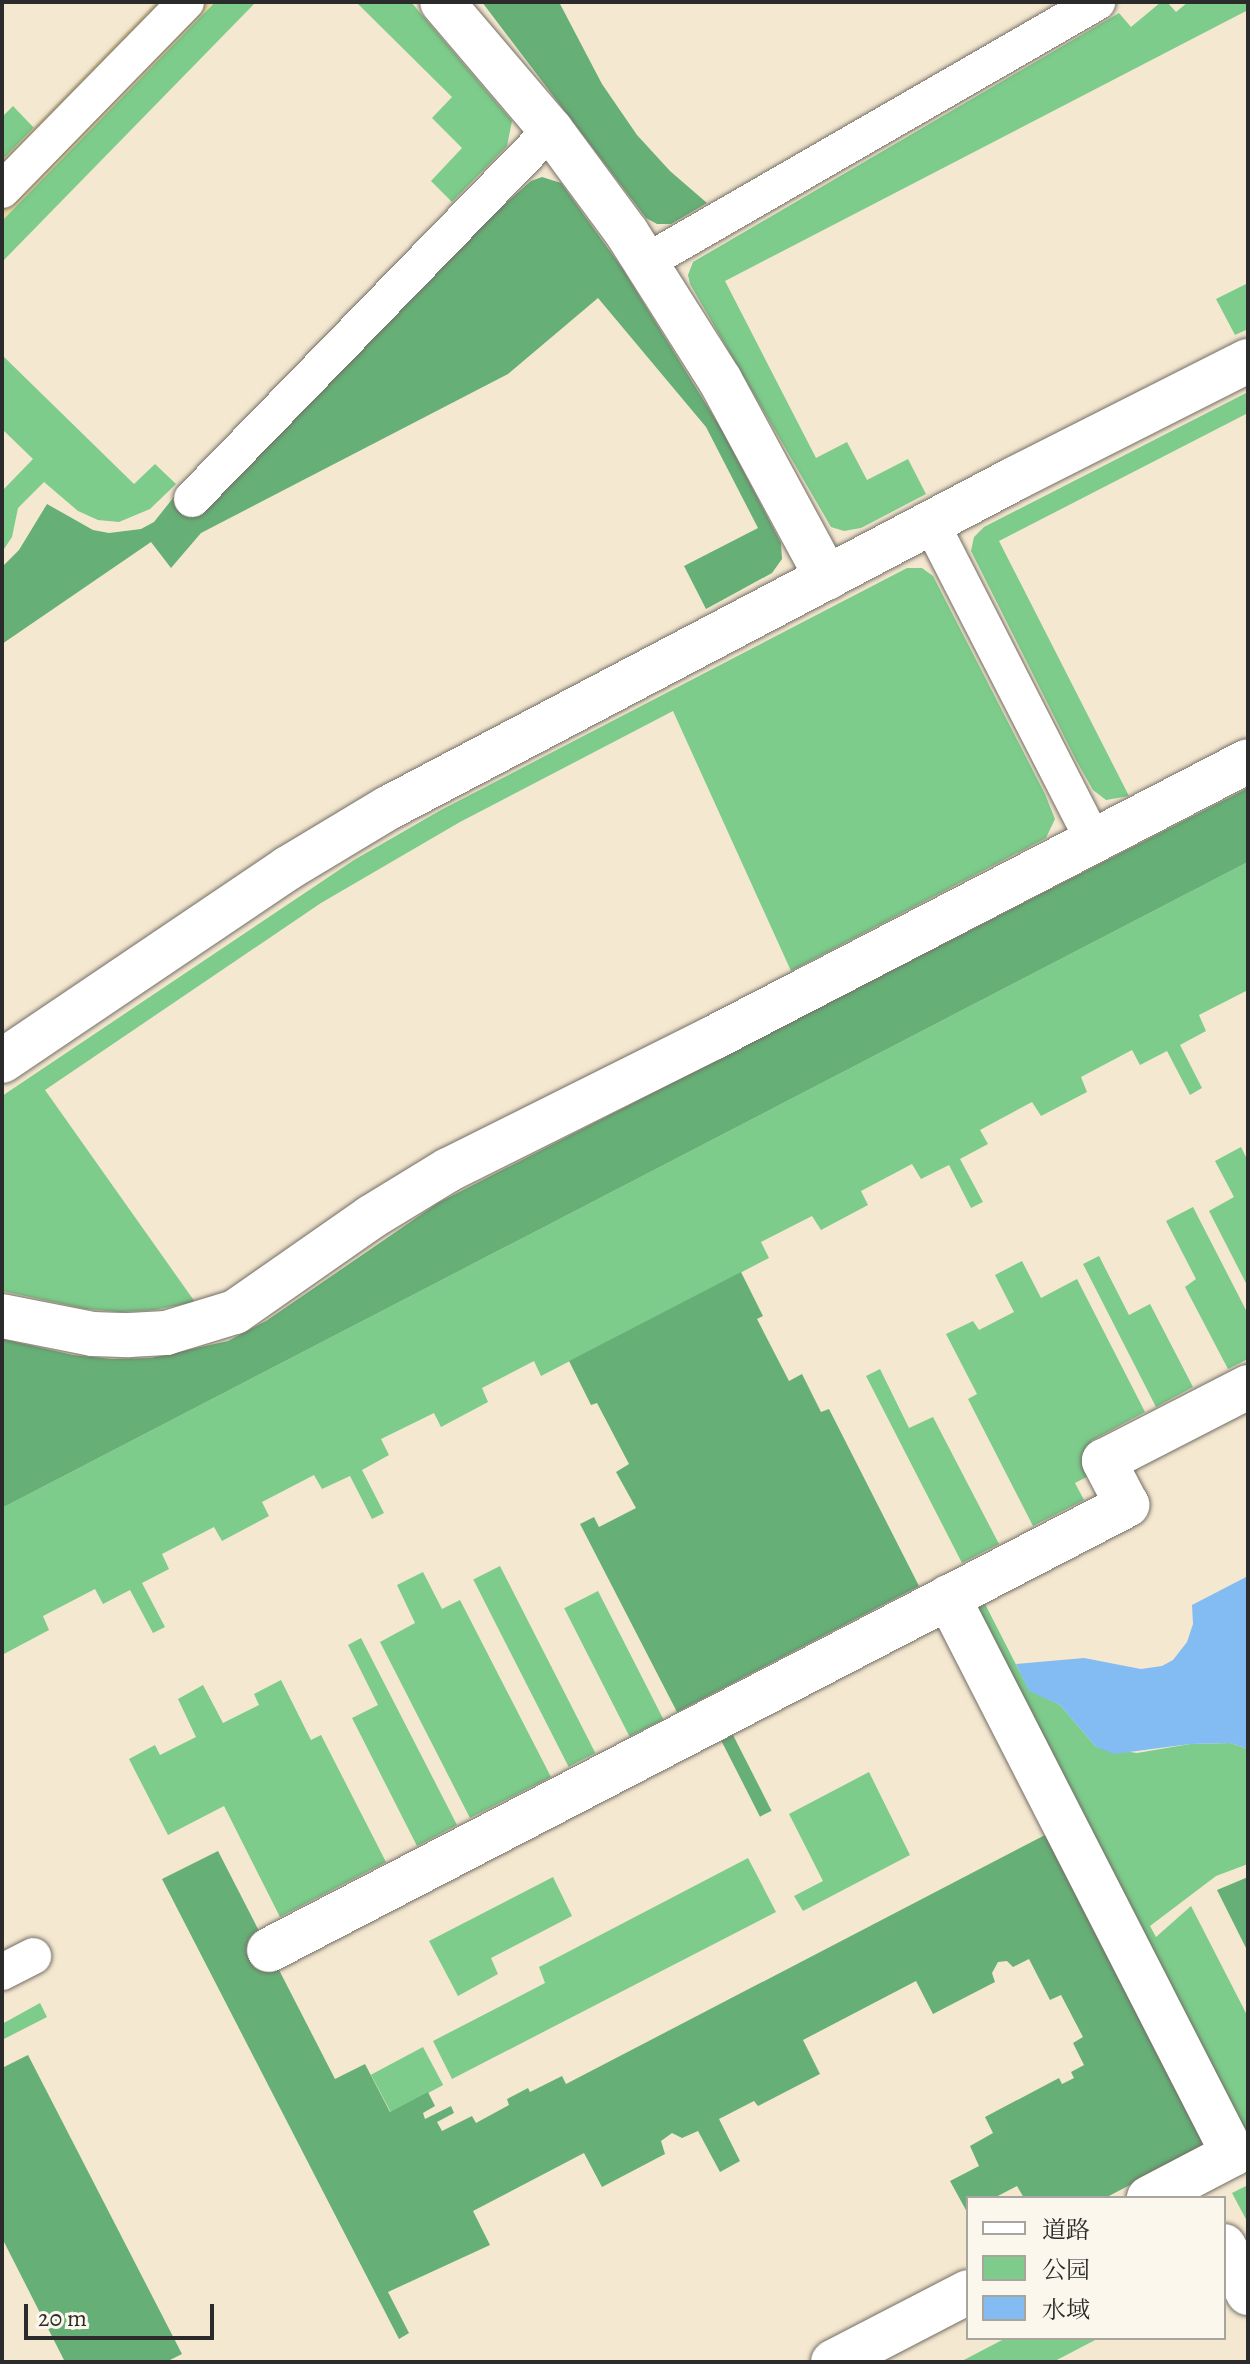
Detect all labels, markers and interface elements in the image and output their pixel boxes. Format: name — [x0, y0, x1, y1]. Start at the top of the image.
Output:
legend — [966, 2196, 1226, 2340]
text: 道路 — [1042, 2214, 1090, 2246]
text: 公园 — [1042, 2254, 1090, 2286]
scale bar — [28, 2288, 218, 2338]
text: 水域 — [1042, 2294, 1090, 2326]
text: 20 m — [38, 2302, 87, 2334]

